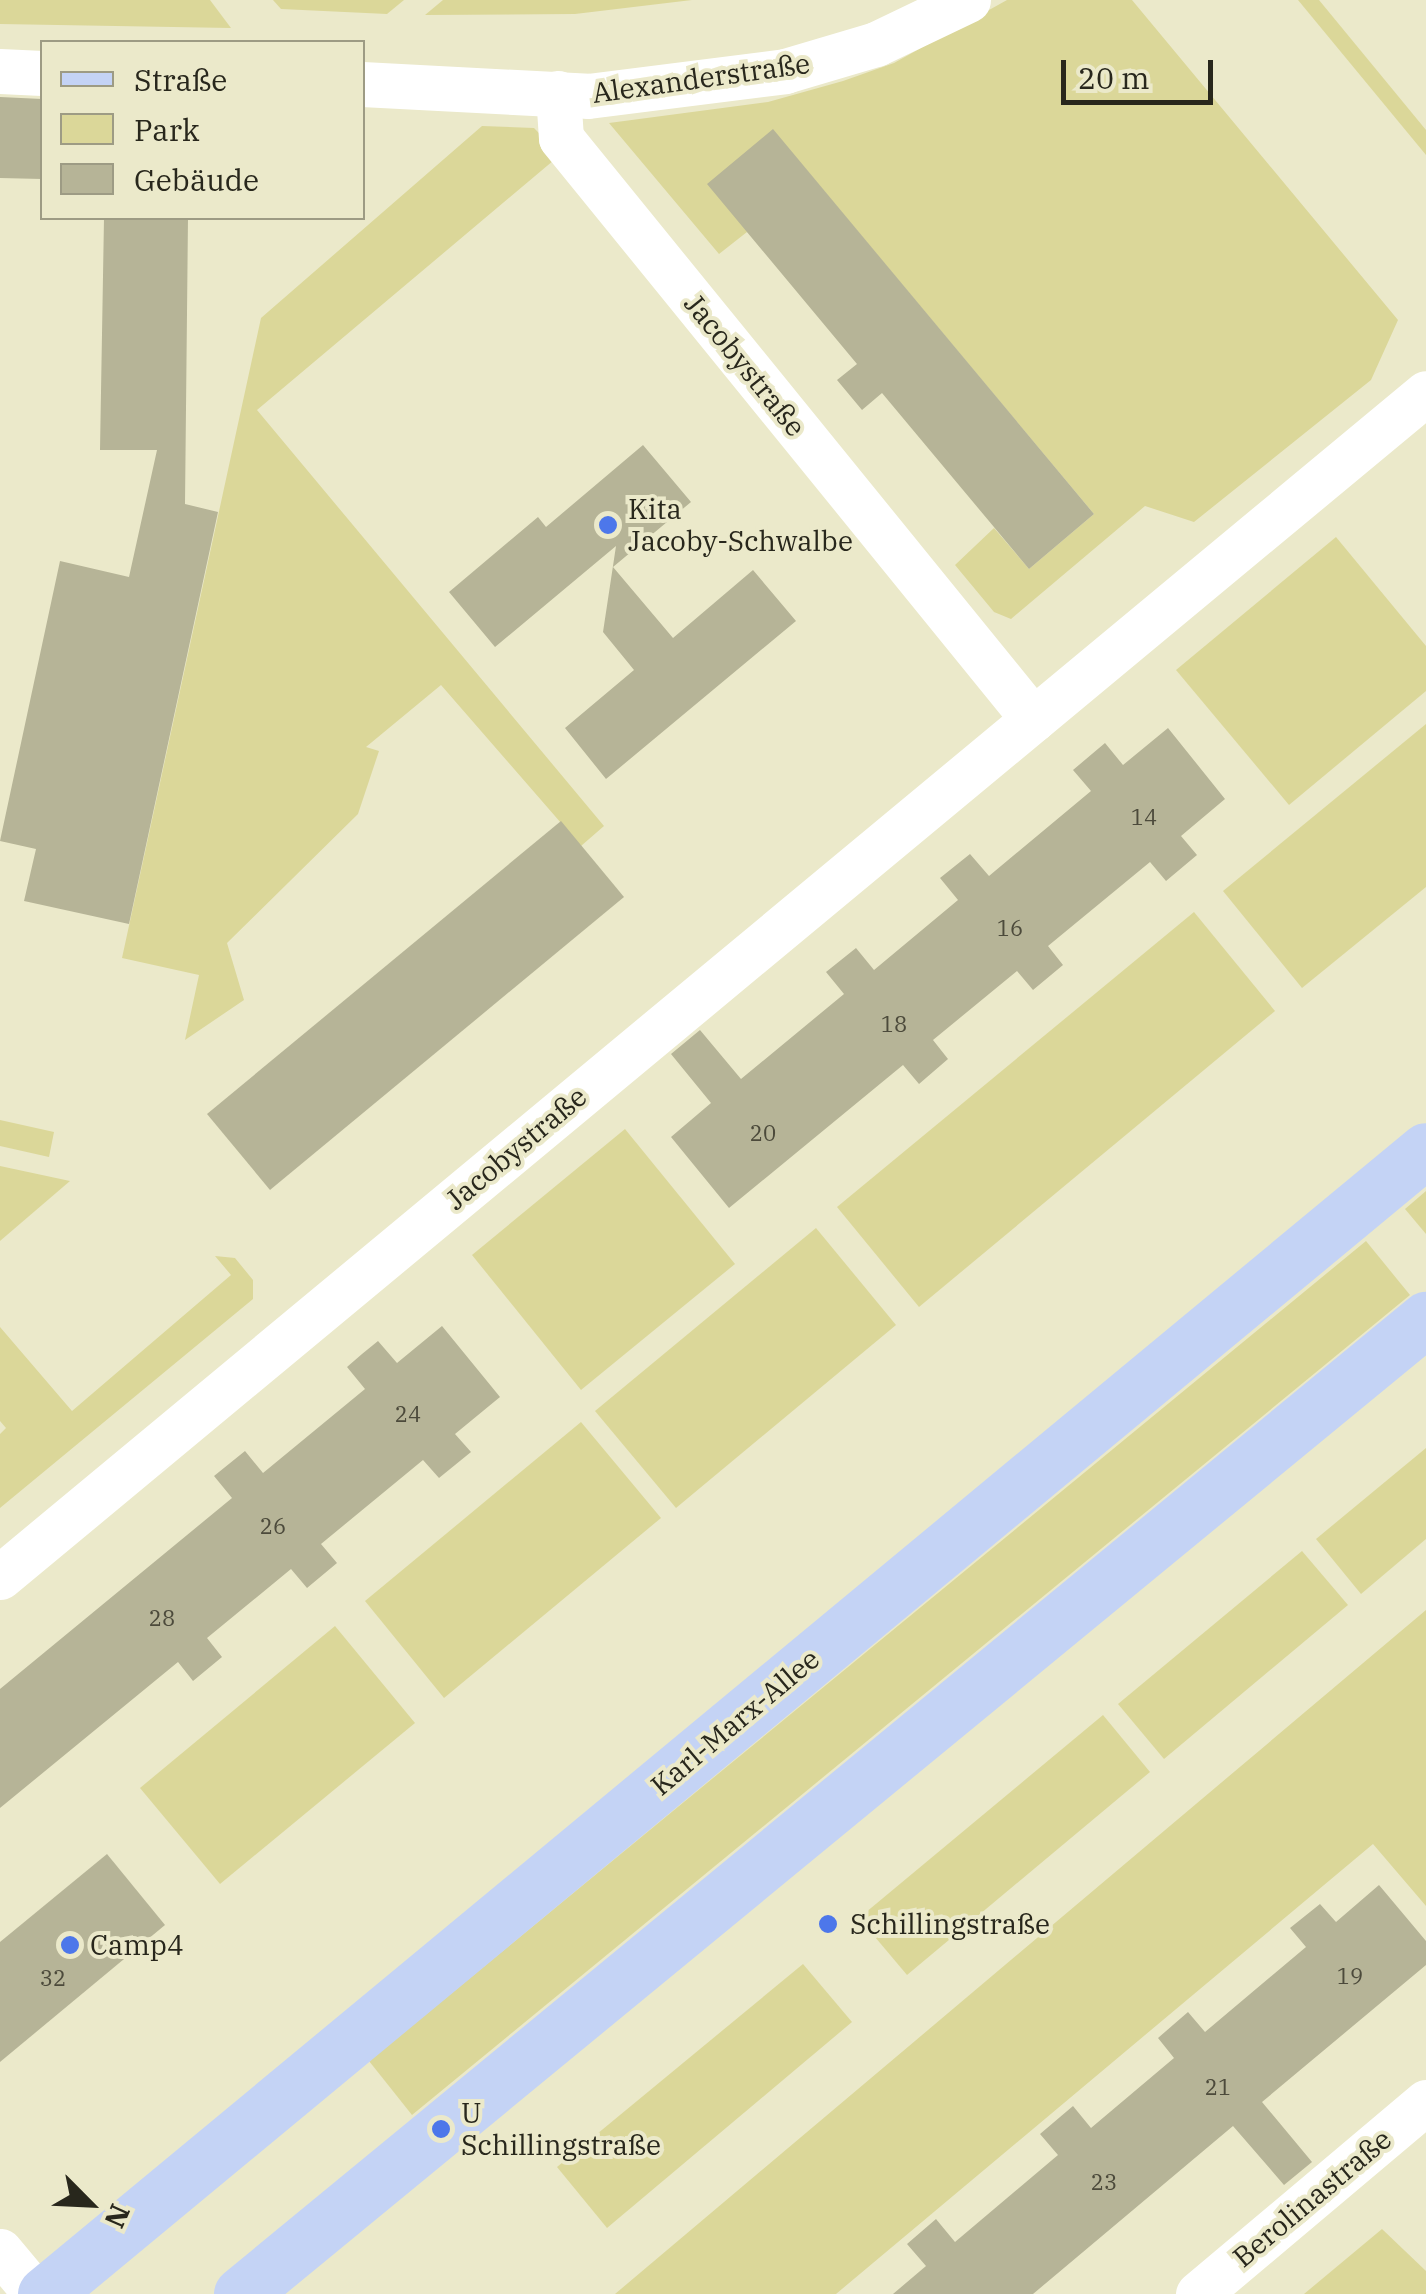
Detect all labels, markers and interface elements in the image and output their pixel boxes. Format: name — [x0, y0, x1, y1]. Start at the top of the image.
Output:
legend — [40, 40, 365, 220]
scale bar — [1066, 40, 1218, 102]
street label: Alexanderstraße — [590, 46, 812, 110]
text: 20 m — [1078, 58, 1150, 97]
text: Straße — [134, 60, 227, 99]
text: Park — [134, 110, 200, 149]
text: Gebäude — [134, 160, 259, 199]
street label: Jacobystraße — [677, 287, 813, 443]
place label: Kita Jacoby-Schwalbe — [628, 492, 853, 558]
marker: Kita Jacoby-Schwalbe — [597, 514, 619, 536]
house number: 14 — [1131, 804, 1157, 830]
house number: 16 — [997, 915, 1023, 941]
house number: 18 — [881, 1011, 907, 1037]
street label: Jacobystraße — [439, 1079, 593, 1217]
house number: 20 — [750, 1120, 776, 1146]
house number: 24 — [395, 1401, 421, 1427]
house number: 26 — [260, 1513, 286, 1539]
house number: 28 — [149, 1605, 175, 1631]
street label: Karl-Marx-Allee — [644, 1642, 826, 1802]
place label: Schillingstraße — [850, 1907, 1050, 1941]
marker: Schillingstraße — [815, 1911, 841, 1937]
place label: Camp4 — [90, 1928, 184, 1962]
marker: Camp4 — [59, 1934, 81, 1956]
house number: 19 — [1337, 1963, 1363, 1989]
house number: 32 — [40, 1965, 66, 1991]
house number: 21 — [1205, 2074, 1231, 2100]
place label: U Schillingstraße — [461, 2096, 661, 2162]
marker: U Schillingstraße — [430, 2118, 452, 2140]
street label: Berolinastraße — [1226, 2122, 1398, 2274]
north arrow — [40, 2154, 140, 2254]
house number: 23 — [1091, 2169, 1117, 2195]
text: N — [96, 2199, 139, 2234]

